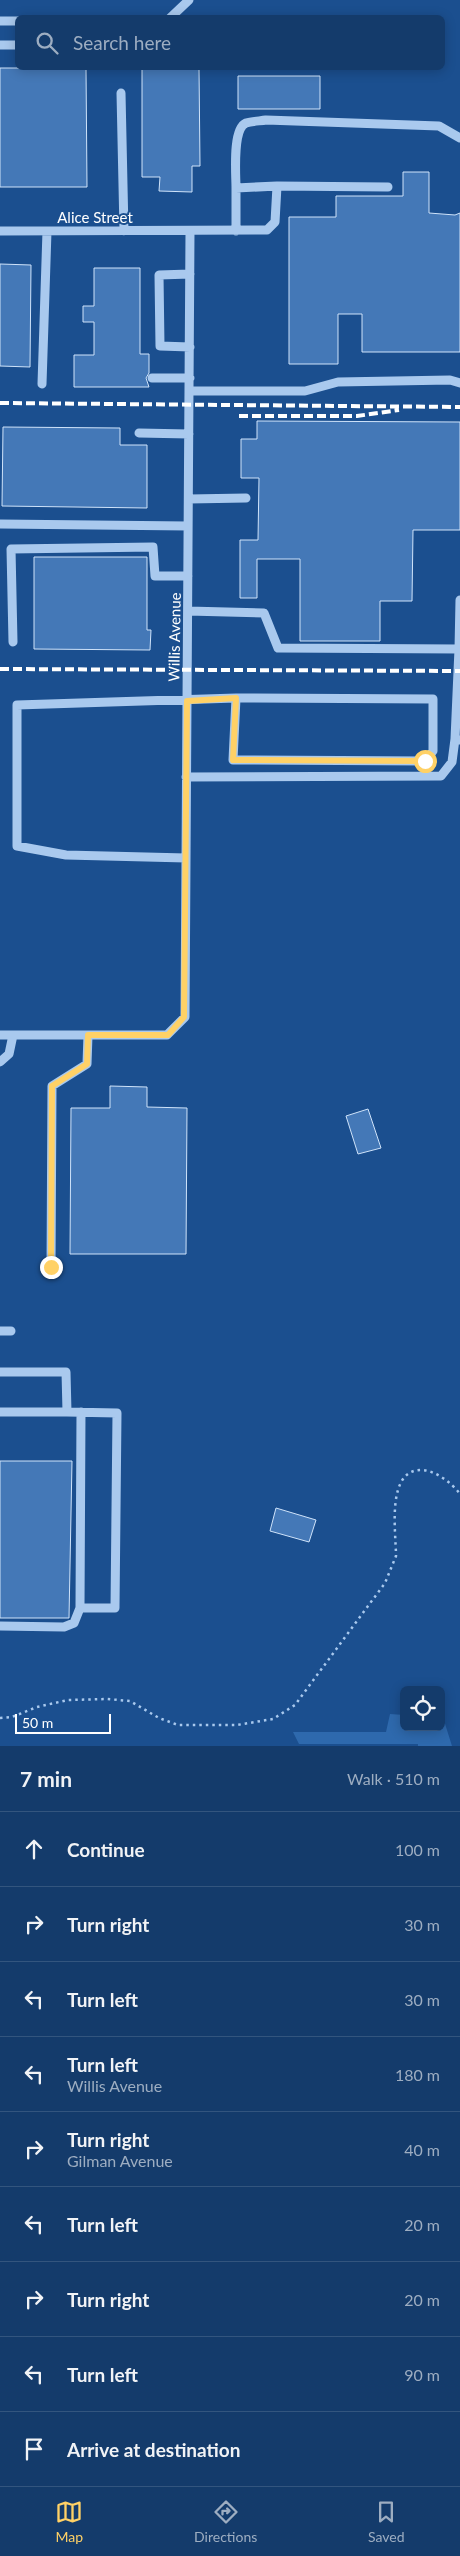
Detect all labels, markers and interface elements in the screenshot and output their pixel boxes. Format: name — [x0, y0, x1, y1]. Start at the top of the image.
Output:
search box — [15, 15, 445, 70]
icon: search — [33, 29, 61, 57]
text: Search here — [73, 31, 171, 54]
street label: Alice Street — [57, 208, 133, 226]
street label: Willis Avenue — [164, 592, 184, 682]
route start — [414, 750, 437, 773]
route end — [40, 1256, 63, 1279]
map controls — [400, 1686, 445, 1731]
button: locate — [400, 1686, 445, 1731]
scale bar — [15, 1711, 111, 1734]
text: 50 m — [22, 1714, 53, 1731]
text: 7 min — [20, 1766, 72, 1791]
text: Walk · 510 m — [347, 1769, 440, 1788]
icon: ahead — [20, 1835, 48, 1863]
text: Continue — [67, 1838, 145, 1861]
text: 100 m — [395, 1840, 440, 1859]
icon: right — [20, 1910, 48, 1938]
text: Turn right — [67, 1913, 149, 1936]
text: 30 m — [404, 1915, 440, 1934]
icon: left — [20, 1985, 48, 2013]
text: Turn left — [67, 1988, 138, 2011]
text: 30 m — [404, 1990, 440, 2009]
text: Turn left — [67, 2053, 138, 2076]
icon: left — [20, 2060, 48, 2088]
text: 180 m — [395, 2065, 440, 2084]
text: Willis Avenue — [67, 2076, 162, 2095]
text: Turn right — [67, 2128, 149, 2151]
icon: right — [20, 2135, 48, 2163]
text: 40 m — [404, 2140, 440, 2159]
text: Gilman Avenue — [67, 2151, 173, 2170]
icon: left — [20, 2210, 48, 2238]
text: Turn left — [67, 2213, 138, 2236]
text: 20 m — [404, 2215, 440, 2234]
icon: right — [20, 2285, 48, 2313]
text: Turn right — [67, 2288, 149, 2311]
text: 20 m — [404, 2290, 440, 2309]
icon: left — [20, 2360, 48, 2388]
text: Turn left — [67, 2363, 138, 2386]
text: 90 m — [404, 2365, 440, 2384]
icon: arrive — [20, 2435, 48, 2463]
text: Arrive at destination — [67, 2438, 240, 2461]
tab: Map — [55, 2498, 83, 2545]
tab: Directions — [194, 2498, 257, 2545]
tab: Saved — [368, 2498, 405, 2545]

